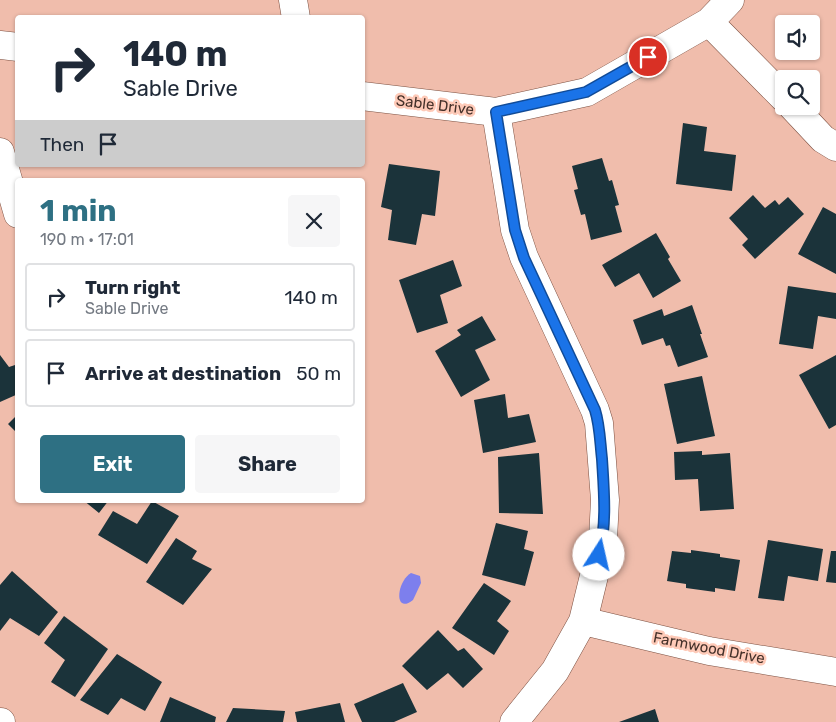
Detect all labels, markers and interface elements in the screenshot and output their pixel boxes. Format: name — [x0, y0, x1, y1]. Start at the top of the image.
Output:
map controls — [775, 15, 820, 115]
button: sound — [775, 15, 820, 60]
text: 140 m — [123, 33, 228, 75]
icon: right — [40, 35, 105, 100]
pin — [627, 36, 669, 78]
icon: arrive — [634, 43, 662, 71]
button: search — [775, 70, 820, 115]
text: Sable Drive — [123, 75, 238, 102]
street label: Sable Drive — [395, 91, 475, 119]
icon: arrive — [94, 130, 122, 158]
text: Then — [40, 133, 84, 156]
text: 1 min — [40, 193, 117, 229]
button: close — [288, 195, 340, 247]
text: 190 m · 17:01 — [40, 230, 134, 249]
text: Turn right — [85, 276, 180, 299]
icon: right — [42, 283, 70, 311]
text: 140 m — [284, 286, 338, 309]
text: Sable Drive — [85, 299, 169, 318]
icon: arrive — [42, 359, 70, 387]
text: Arrive at destination — [85, 362, 281, 385]
text: 50 m — [296, 362, 341, 385]
button: Exit — [40, 435, 185, 493]
button: Share — [195, 435, 340, 493]
position arrow — [572, 528, 624, 580]
street label: Farmwood Drive — [652, 628, 766, 668]

